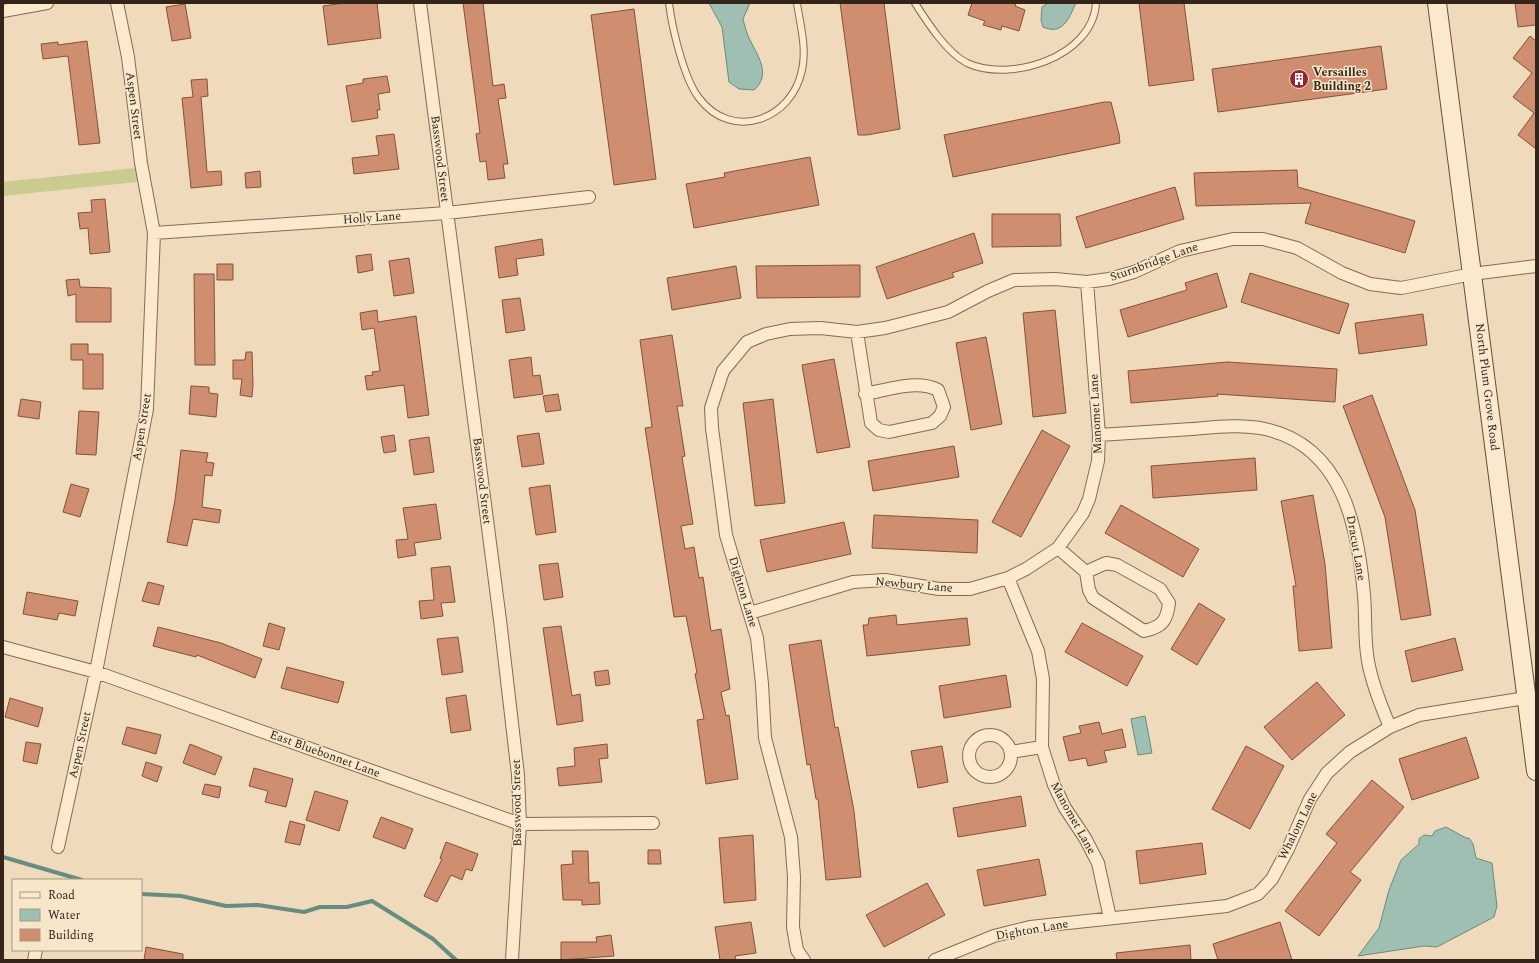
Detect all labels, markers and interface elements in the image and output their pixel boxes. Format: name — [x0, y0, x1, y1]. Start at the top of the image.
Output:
place label: Versailles Building 2 — [1313, 63, 1371, 96]
building icon: Versailles Building 2 — [1288, 68, 1310, 90]
street label: Aspen Street — [120, 71, 148, 141]
street label: Basswood Street — [425, 115, 455, 203]
street label: Holly Lane — [342, 206, 402, 230]
street label: Sturnbridge Lane — [1107, 237, 1201, 287]
street label: North Plum Grove Road — [1470, 322, 1504, 452]
street label: Manomet Lane — [1084, 373, 1108, 455]
street label: Aspen Street — [127, 392, 157, 462]
street label: Basswood Street — [467, 437, 497, 525]
street label: Dracut Lane — [1341, 514, 1371, 582]
street label: Dighton Lane — [723, 554, 763, 630]
street label: Newbury Lane — [874, 572, 954, 598]
street label: Aspen Street — [64, 710, 96, 780]
street label: East Bluebonnet Lane — [267, 725, 383, 783]
street label: Basswood Street — [507, 759, 527, 847]
street label: Manomet Lane — [1045, 778, 1101, 858]
street label: Whalom Lane — [1273, 788, 1323, 863]
legend — [12, 879, 142, 951]
text: Road — [48, 886, 75, 905]
text: Water — [48, 906, 80, 925]
street label: Dighton Lane — [994, 914, 1070, 946]
text: Building — [48, 926, 94, 945]

